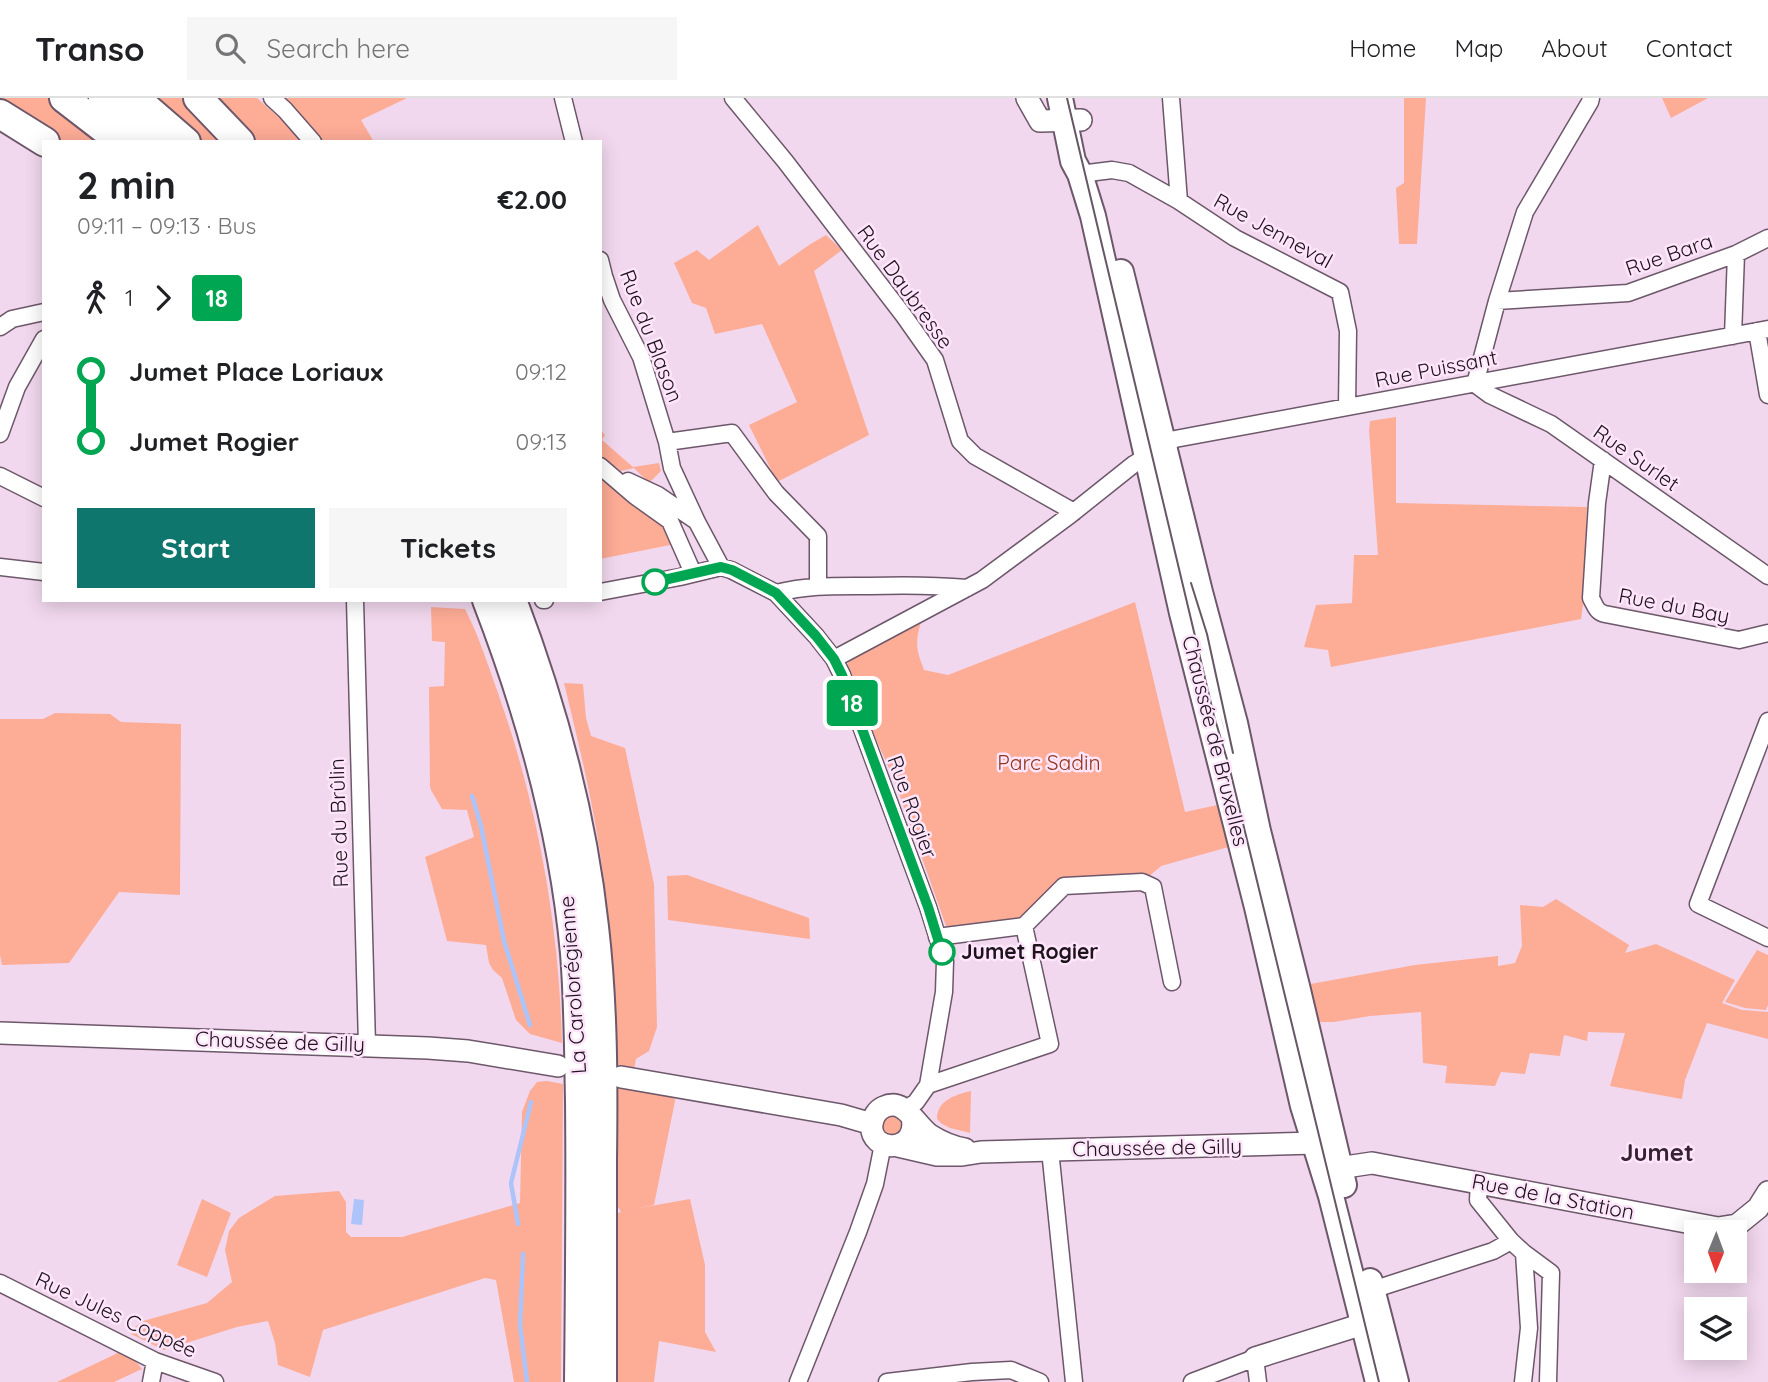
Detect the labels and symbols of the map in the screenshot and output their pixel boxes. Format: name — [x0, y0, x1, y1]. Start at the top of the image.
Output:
street label: Rue Jenneval — [1209, 187, 1337, 273]
street label: Rue Daubresse — [852, 219, 959, 353]
street label: Rue Bara — [1622, 227, 1716, 281]
street label: Rue du Blason — [615, 266, 689, 406]
street label: Rue Puissant — [1372, 343, 1499, 393]
street label: Rue Surlet — [1589, 418, 1685, 496]
unlabelled marker — [642, 569, 668, 595]
street label: Rue du Bay — [1617, 582, 1732, 629]
street label: Chaussée de Bruxelles — [1177, 633, 1255, 849]
line badge: 18 — [820, 680, 884, 726]
park label: Parc Sadin — [997, 749, 1101, 775]
street label: Rue Rogier — [882, 752, 944, 862]
street label: Rue du Brûlin — [323, 758, 353, 888]
street label: La Carolorégienne — [553, 895, 591, 1075]
place label: Jumet Rogier — [961, 938, 1098, 964]
marker: Jumet Rogier — [929, 939, 955, 965]
street label: Chaussée de Gilly — [195, 1025, 365, 1057]
street label: Chaussée de Gilly — [1072, 1133, 1242, 1161]
district label: Jumet — [1620, 1137, 1694, 1167]
street label: Rue de la Station — [1470, 1168, 1637, 1225]
north arrow — [1684, 1220, 1746, 1283]
street label: Rue Jules Coppée — [32, 1265, 201, 1363]

